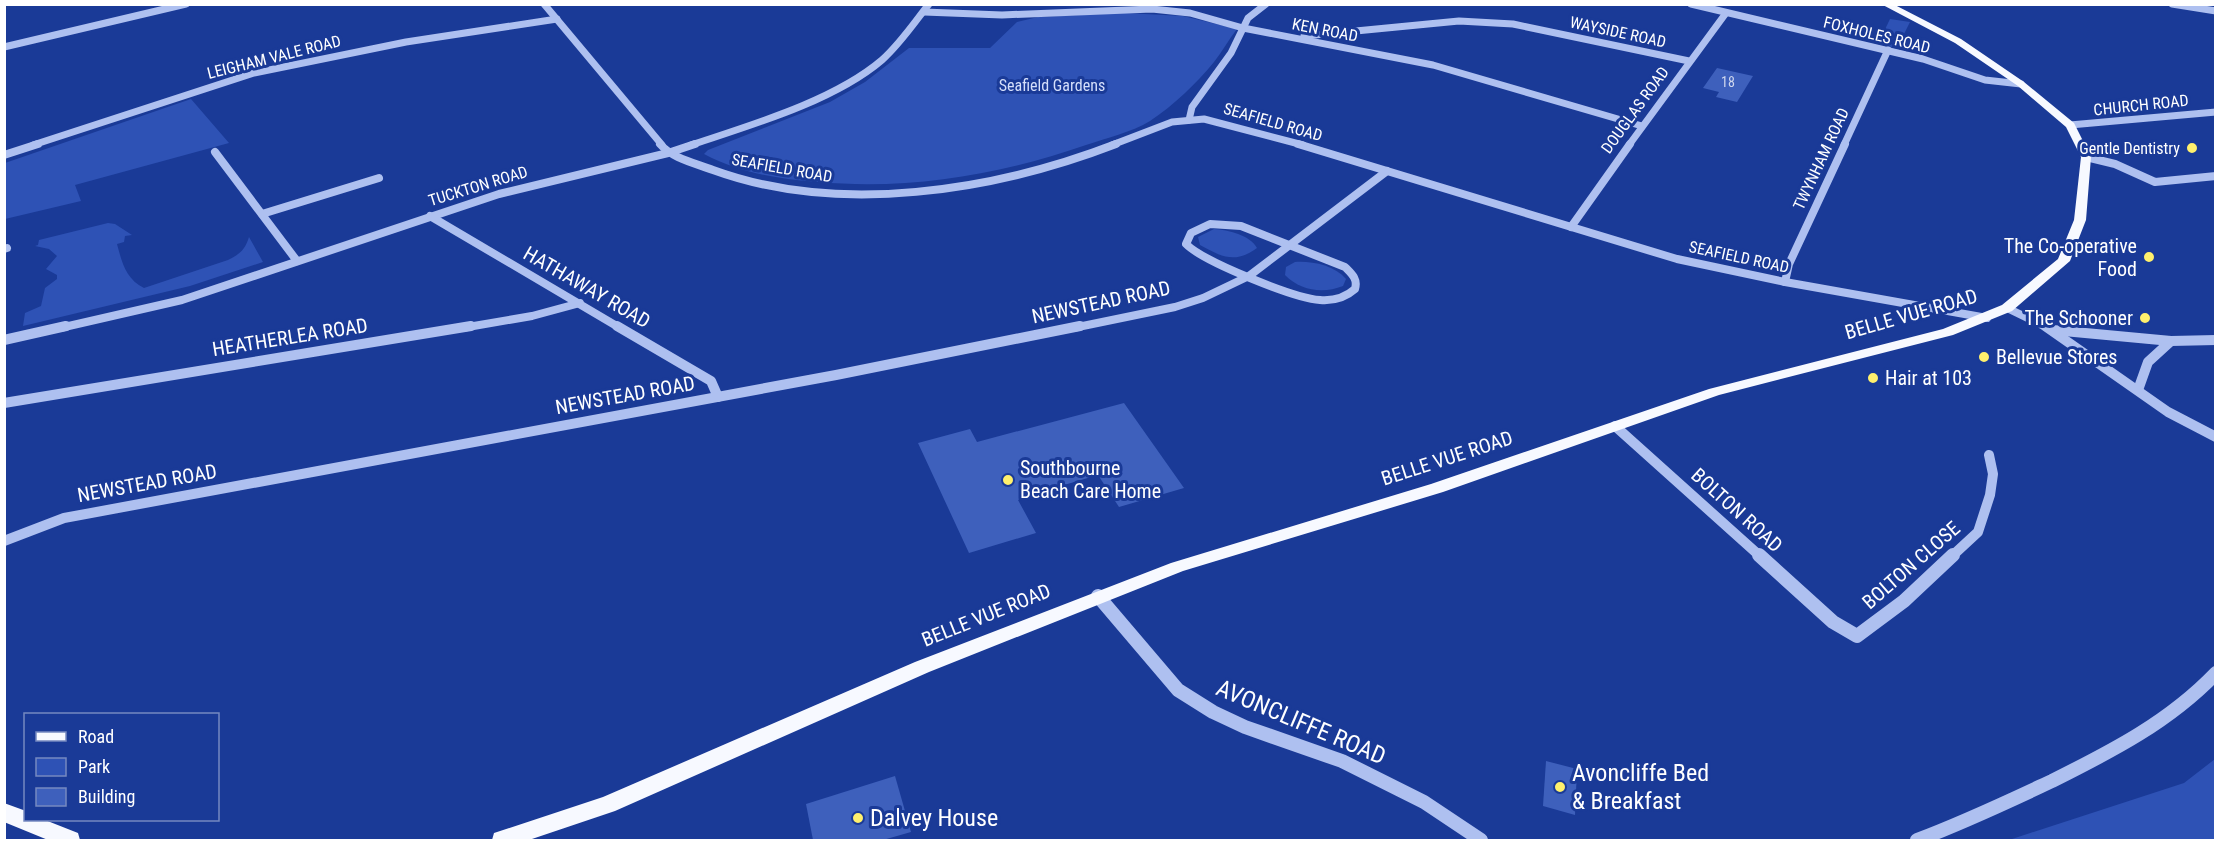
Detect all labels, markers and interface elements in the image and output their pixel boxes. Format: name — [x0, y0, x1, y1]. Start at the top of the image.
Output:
street label: WAYSIDE ROAD — [1568, 13, 1668, 51]
street label: FOXHOLES ROAD — [1822, 13, 1932, 57]
street label: KEN ROAD — [1291, 14, 1359, 46]
street label: LEIGHAM VALE ROAD — [205, 31, 343, 83]
street label: DOUGLAS ROAD — [1597, 63, 1673, 157]
house number: 18 — [1721, 74, 1735, 90]
park label: Seafield Gardens — [999, 76, 1105, 95]
street label: CHURCH ROAD — [2093, 91, 2189, 119]
street label: SEAFIELD ROAD — [1221, 99, 1325, 145]
street label: TWYNHAM ROAD — [1789, 105, 1853, 213]
place label: Gentle Dentistry — [2079, 139, 2180, 158]
marker: Gentle Dentistry — [2185, 141, 2199, 155]
street label: SEAFIELD ROAD — [730, 150, 834, 186]
street label: TUCKTON ROAD — [426, 162, 530, 210]
place label: The Co-operative Food — [2004, 234, 2137, 281]
street label: SEAFIELD ROAD — [1687, 237, 1791, 277]
street label: HATHAWAY ROAD — [519, 241, 655, 333]
marker: The Co-operative Food — [2142, 250, 2156, 264]
street label: NEWSTEAD ROAD — [1029, 276, 1173, 328]
street label: BELLE VUE ROAD — [1842, 284, 1980, 344]
place label: The Schooner — [2024, 306, 2133, 330]
marker: The Schooner — [2138, 311, 2152, 325]
street label: HEATHERLEA ROAD — [211, 313, 369, 361]
place label: Bellevue Stores — [1996, 345, 2117, 369]
marker: Bellevue Stores — [1977, 350, 1991, 364]
place label: Hair at 103 — [1885, 366, 1972, 390]
street label: NEWSTEAD ROAD — [553, 371, 697, 419]
marker: Hair at 103 — [1866, 371, 1880, 385]
street label: BELLE VUE ROAD — [1378, 425, 1516, 491]
place label: Southbourne Beach Care Home — [1020, 456, 1161, 503]
street label: NEWSTEAD ROAD — [75, 459, 219, 507]
street label: BOLTON ROAD — [1687, 463, 1787, 557]
marker: Southbourne Beach Care Home — [1001, 473, 1015, 487]
street label: BOLTON CLOSE — [1857, 516, 1965, 614]
street label: BELLE VUE ROAD — [918, 578, 1054, 652]
street label: AVONCLIFFE ROAD — [1212, 674, 1390, 770]
legend — [24, 713, 219, 821]
text: Road — [78, 726, 114, 747]
text: Park — [78, 756, 110, 777]
place label: Avoncliffe Bed & Breakfast — [1572, 759, 1709, 815]
marker: Avoncliffe Bed & Breakfast — [1553, 780, 1567, 794]
text: Building — [78, 786, 135, 807]
place label: Dalvey House — [870, 804, 998, 832]
marker: Dalvey House — [851, 811, 865, 825]

